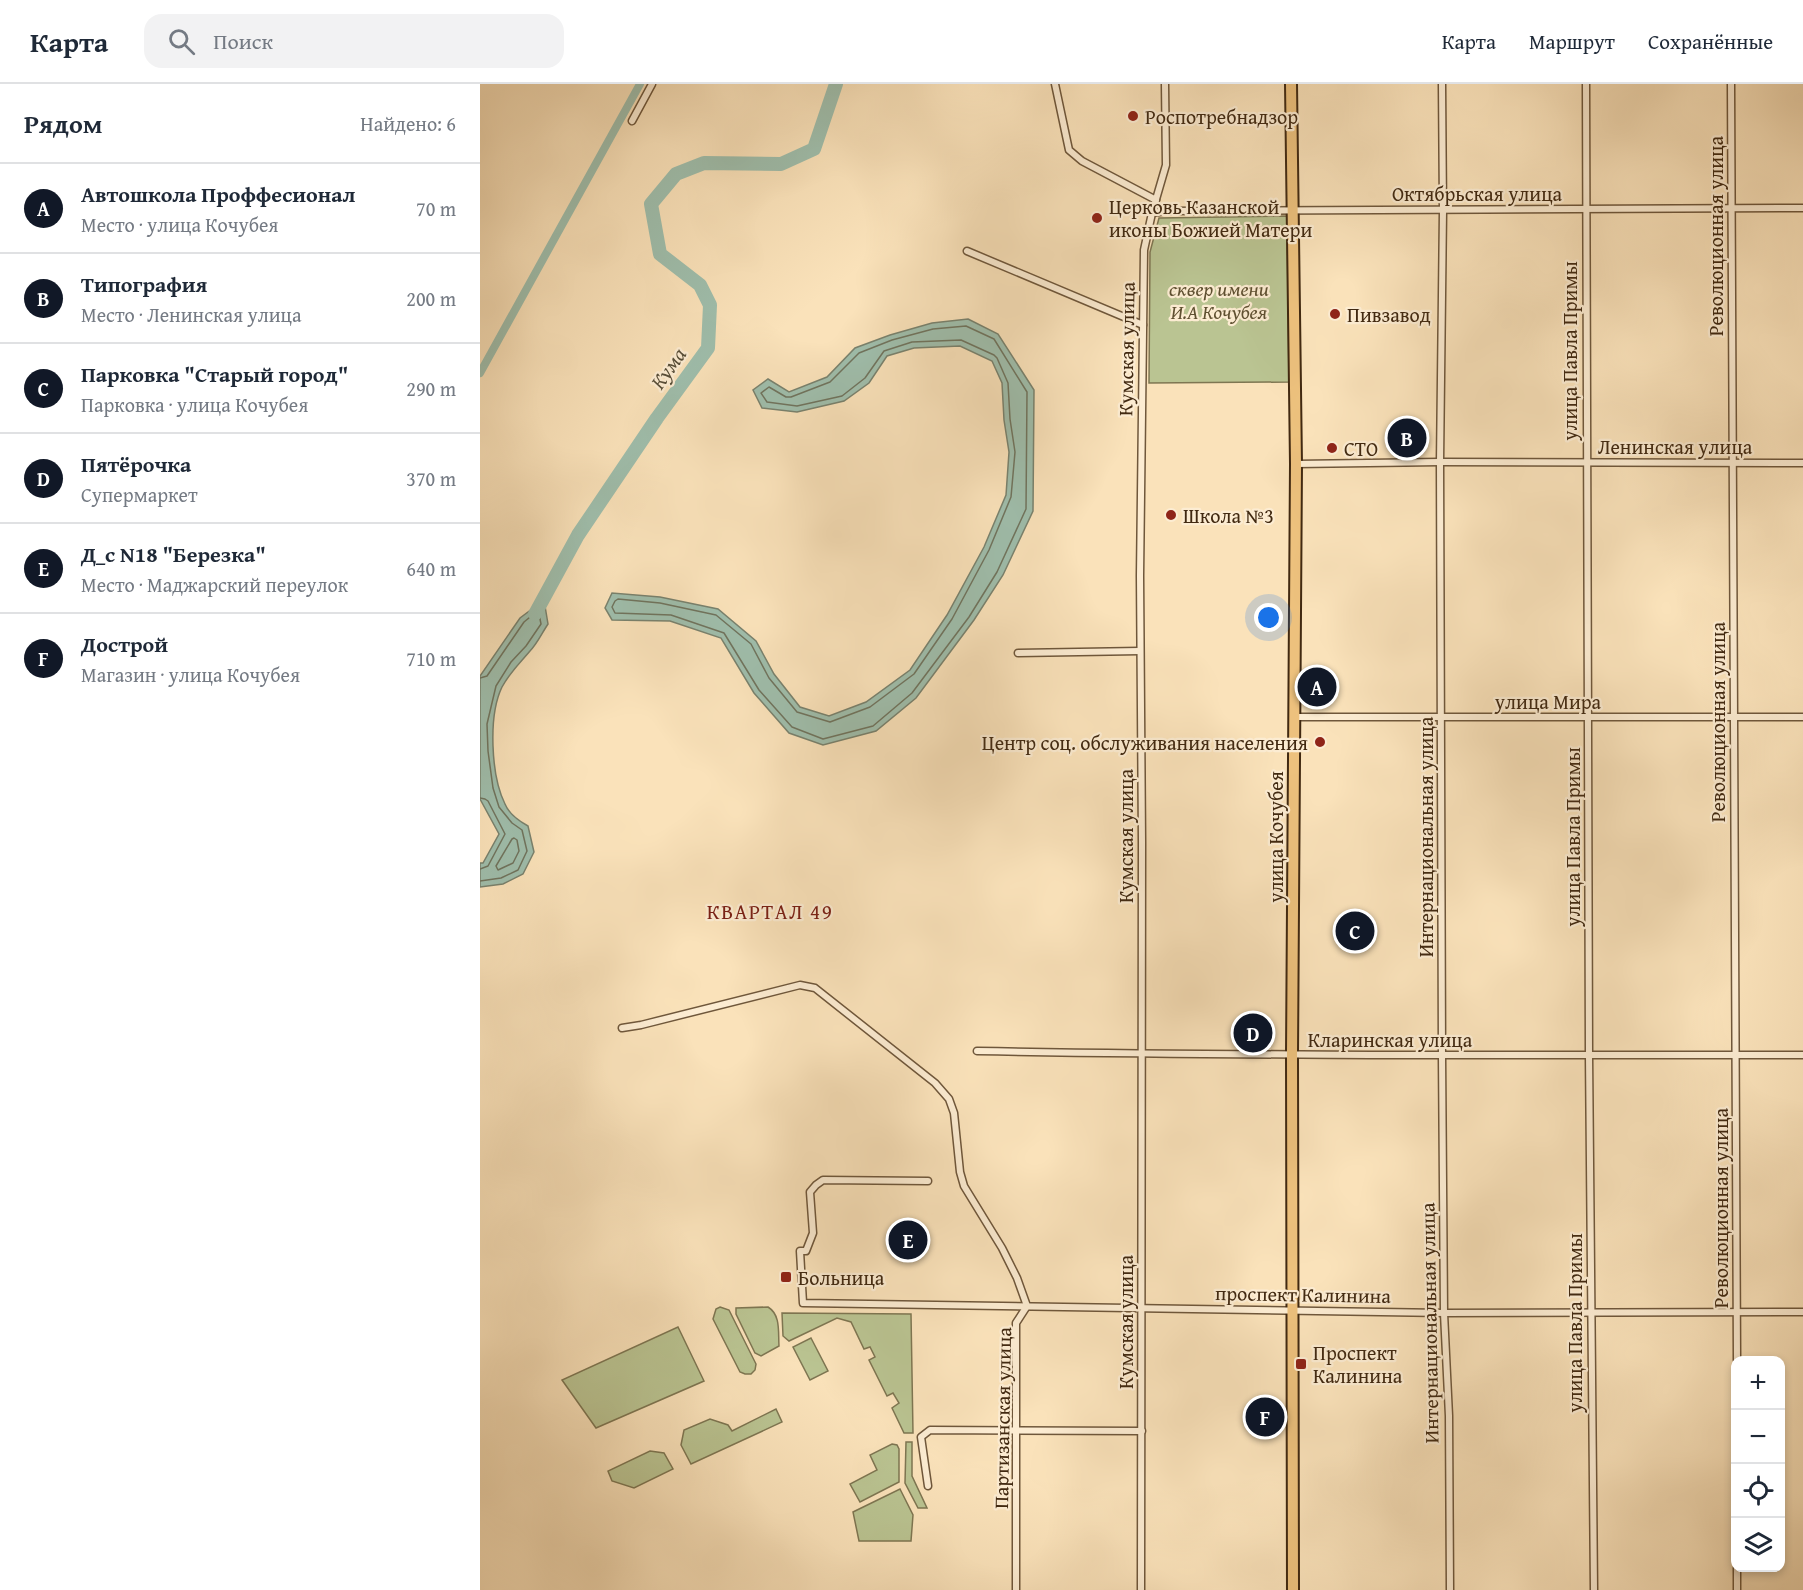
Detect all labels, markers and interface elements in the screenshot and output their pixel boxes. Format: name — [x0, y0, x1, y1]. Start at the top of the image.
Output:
search box — [144, 14, 564, 68]
text: Карта — [30, 21, 108, 62]
icon: search — [165, 25, 198, 58]
text: Поиск — [213, 25, 273, 57]
text: Карта — [1442, 26, 1496, 57]
text: Маршрут — [1529, 26, 1615, 57]
text: Сохранённые — [1648, 26, 1773, 57]
place label: Роспотребнадзор — [1145, 102, 1298, 131]
text: Рядом — [24, 104, 102, 143]
text: Найдено: 6 — [360, 109, 456, 138]
marker: Роспотребнадзор — [1126, 109, 1140, 123]
street label: Революционная улица — [1701, 135, 1730, 336]
text: Автошкола Проффесионал — [81, 178, 355, 210]
street label: Октябрьская улица — [1392, 179, 1563, 208]
place label: Церковь Казанской иконы Божией Матери — [1109, 192, 1312, 244]
text: A — [37, 194, 50, 223]
text: 70 m — [416, 194, 456, 223]
text: Место · улица Кочубея — [81, 210, 278, 239]
marker: Церковь Казанской иконы Божией Матери — [1090, 211, 1104, 225]
street label: улица Павла Примы — [1555, 261, 1584, 442]
text: Типография — [81, 268, 207, 300]
park label: сквер имени И.А Кочубея — [1169, 274, 1269, 326]
street label: Кумская улица — [1110, 281, 1142, 416]
text: B — [37, 284, 50, 313]
text: 200 m — [406, 284, 456, 313]
text: Место · Ленинская улица — [81, 300, 302, 329]
place label: Пивзавод — [1347, 300, 1431, 329]
marker: Пивзавод — [1328, 307, 1342, 321]
water label: Кума — [642, 341, 694, 395]
text: Парковка "Старый город" — [81, 358, 348, 390]
text: C — [38, 374, 49, 403]
text: 290 m — [406, 374, 456, 403]
text: Парковка · улица Кочубея — [81, 390, 308, 419]
pin: B — [1388, 416, 1426, 460]
street label: Ленинская улица — [1598, 432, 1753, 461]
place label: СТО — [1344, 434, 1378, 463]
marker: СТО — [1325, 441, 1339, 455]
text: Пятёрочка — [81, 448, 191, 480]
text: D — [37, 464, 50, 493]
text: 370 m — [406, 464, 456, 493]
text: Супермаркет — [81, 480, 198, 509]
place label: Школа №3 — [1183, 501, 1274, 530]
marker: Школа №3 — [1164, 508, 1178, 522]
text: Д_с N18 "Березка" — [81, 538, 266, 570]
text: E — [38, 554, 49, 583]
text: 640 m — [406, 554, 456, 583]
text: Место · Маджарский переулок — [81, 570, 348, 599]
your location — [1254, 603, 1283, 632]
street label: Революционная улица — [1703, 621, 1732, 822]
text: Дострой — [81, 628, 168, 660]
text: F — [38, 644, 49, 673]
text: 710 m — [406, 644, 456, 673]
text: Магазин · улица Кочубея — [81, 660, 300, 689]
pin: A — [1298, 664, 1336, 710]
street label: улица Мира — [1494, 687, 1602, 716]
street label: Интернациональная улица — [1411, 716, 1440, 957]
place label: Центр соц. обслуживания населения — [982, 728, 1308, 757]
marker: Центр соц. обслуживания населения — [1313, 735, 1327, 749]
street label: улица Павла Примы — [1558, 747, 1587, 928]
street label: Кумская улица — [1111, 768, 1140, 903]
street label: улица Кочубея — [1261, 771, 1290, 904]
district label: КВАРТАЛ 49 — [707, 896, 833, 927]
pin: C — [1336, 908, 1374, 954]
pin: D — [1234, 1010, 1272, 1056]
street label: Кларинская улица — [1308, 1025, 1473, 1054]
street label: Революционная улица — [1706, 1107, 1735, 1308]
street label: Интернациональная улица — [1412, 1202, 1446, 1444]
pin: E — [888, 1218, 928, 1262]
street label: улица Павла Примы — [1560, 1233, 1589, 1414]
street label: Кумская улица — [1111, 1254, 1140, 1389]
place label: Больница — [798, 1263, 885, 1292]
marker: Больница — [779, 1270, 793, 1284]
street label: проспект Калинина — [1215, 1278, 1392, 1310]
street label: Партизанская улица — [986, 1326, 1018, 1509]
place label: Проспект Калинина — [1313, 1338, 1403, 1390]
map controls — [1731, 1356, 1785, 1572]
button: + — [1731, 1356, 1785, 1410]
marker: Проспект Калинина — [1294, 1357, 1308, 1371]
pin: F — [1246, 1394, 1284, 1440]
button: − — [1731, 1410, 1785, 1464]
button: locate — [1731, 1464, 1785, 1518]
button: layers — [1731, 1518, 1785, 1572]

